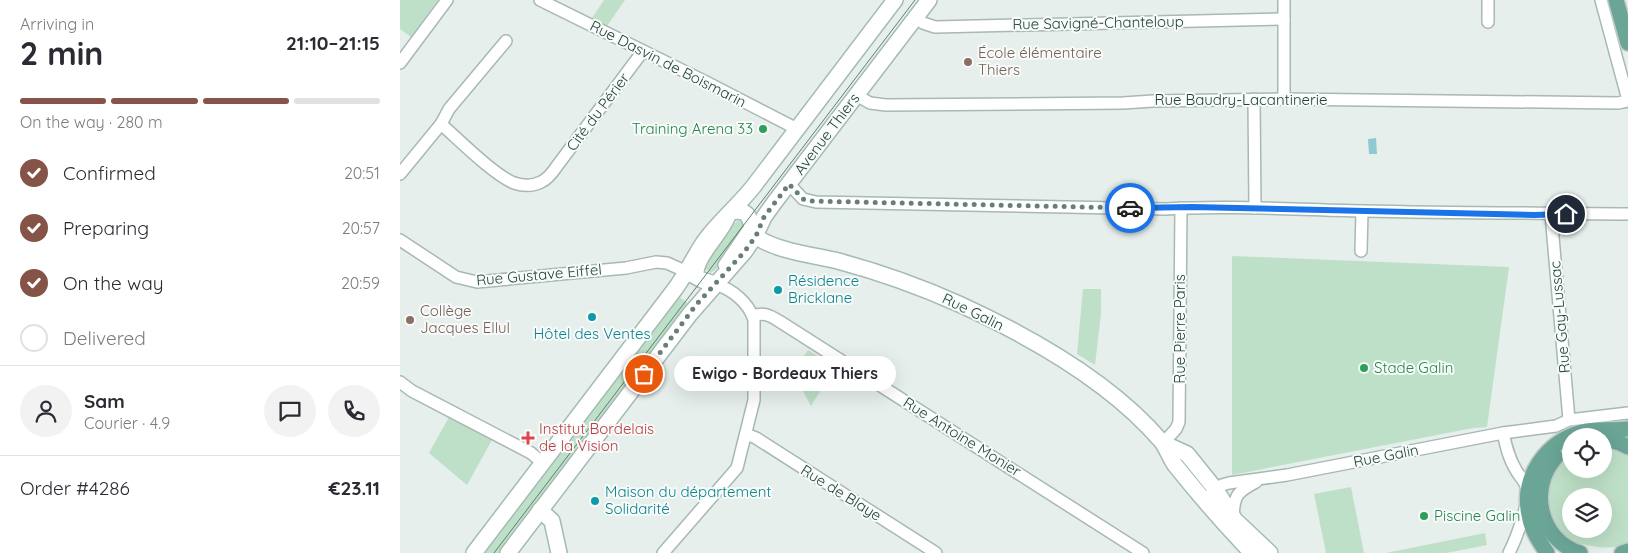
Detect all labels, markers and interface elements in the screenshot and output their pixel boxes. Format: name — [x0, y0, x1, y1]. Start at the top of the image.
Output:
street label: Rue Savigné-Chanteloup — [1012, 12, 1184, 33]
text: Arriving in — [20, 14, 94, 34]
street label: Rue Dasvin de Boismarin — [587, 16, 750, 111]
text: 21:10–21:15 — [286, 31, 380, 55]
text: 2 min — [20, 33, 103, 73]
place label: École élémentaire Thiers — [978, 43, 1102, 79]
marker: École élémentaire Thiers — [962, 56, 974, 68]
street label: Cité du Périer — [562, 69, 633, 155]
street label: Avenue Thiers — [790, 89, 864, 178]
street label: Rue Baudry-Lacantinerie — [1155, 90, 1327, 109]
text: On the way · 280 m — [20, 112, 163, 132]
place label: Training Arena 33 — [632, 119, 753, 138]
marker: Training Arena 33 — [757, 123, 769, 135]
icon: check — [20, 159, 48, 187]
text: Confirmed — [63, 161, 156, 185]
text: 20:51 — [344, 163, 380, 183]
courier — [1105, 183, 1155, 233]
pin — [1545, 193, 1587, 235]
icon: car — [1116, 194, 1144, 222]
icon: home — [1552, 200, 1580, 228]
icon: check — [20, 214, 48, 242]
text: Preparing — [63, 216, 149, 240]
text: 20:57 — [342, 218, 380, 238]
street label: Rue Gustave Eiffel — [475, 260, 602, 289]
street label: Rue Gay-Lussac — [1545, 260, 1574, 374]
icon: check — [20, 269, 48, 297]
text: On the way — [63, 271, 164, 295]
place label: Résidence Bricklane — [788, 271, 859, 307]
text: 20:59 — [341, 273, 380, 293]
street label: Rue Pierre Paris — [1170, 274, 1189, 384]
marker: Résidence Bricklane — [772, 284, 784, 296]
street label: Rue Galin — [939, 289, 1007, 335]
place label: Collège Jacques Ellul — [420, 301, 510, 337]
marker: Hôtel des Ventes — [586, 311, 598, 323]
marker: Collège Jacques Ellul — [404, 314, 416, 326]
place label: Hôtel des Ventes — [534, 324, 650, 343]
text: Delivered — [63, 326, 146, 350]
pin — [623, 353, 665, 395]
callout: Ewigo - Bordeaux Thiers — [674, 356, 896, 392]
place label: Stade Galin — [1374, 358, 1453, 377]
icon: bag — [630, 360, 658, 388]
marker: Stade Galin — [1358, 362, 1370, 374]
text: Ewigo - Bordeaux Thiers — [692, 363, 878, 383]
button: person — [20, 385, 72, 437]
button: chat — [264, 385, 316, 437]
button: phone — [328, 385, 380, 437]
text: Sam — [84, 389, 125, 413]
street label: Rue Antoine Monier — [900, 393, 1025, 481]
text: Courier · 4.9 — [84, 413, 170, 433]
place label: Institut Bordelais de la Vision — [539, 419, 654, 455]
map controls — [1562, 428, 1612, 538]
button: locate — [1562, 428, 1612, 478]
marker: Institut Bordelais de la Vision — [521, 431, 535, 445]
street label: Rue Galin — [1352, 440, 1420, 471]
street label: Rue de Blaye — [797, 460, 885, 525]
text: Order #4286 — [20, 476, 130, 500]
text: €23.11 — [329, 476, 380, 500]
place label: Maison du département Solidarité — [605, 482, 771, 518]
button: layers — [1562, 488, 1612, 538]
marker: Maison du département Solidarité — [589, 495, 601, 507]
place label: Piscine Galin — [1434, 506, 1520, 525]
marker: Piscine Galin — [1418, 510, 1430, 522]

